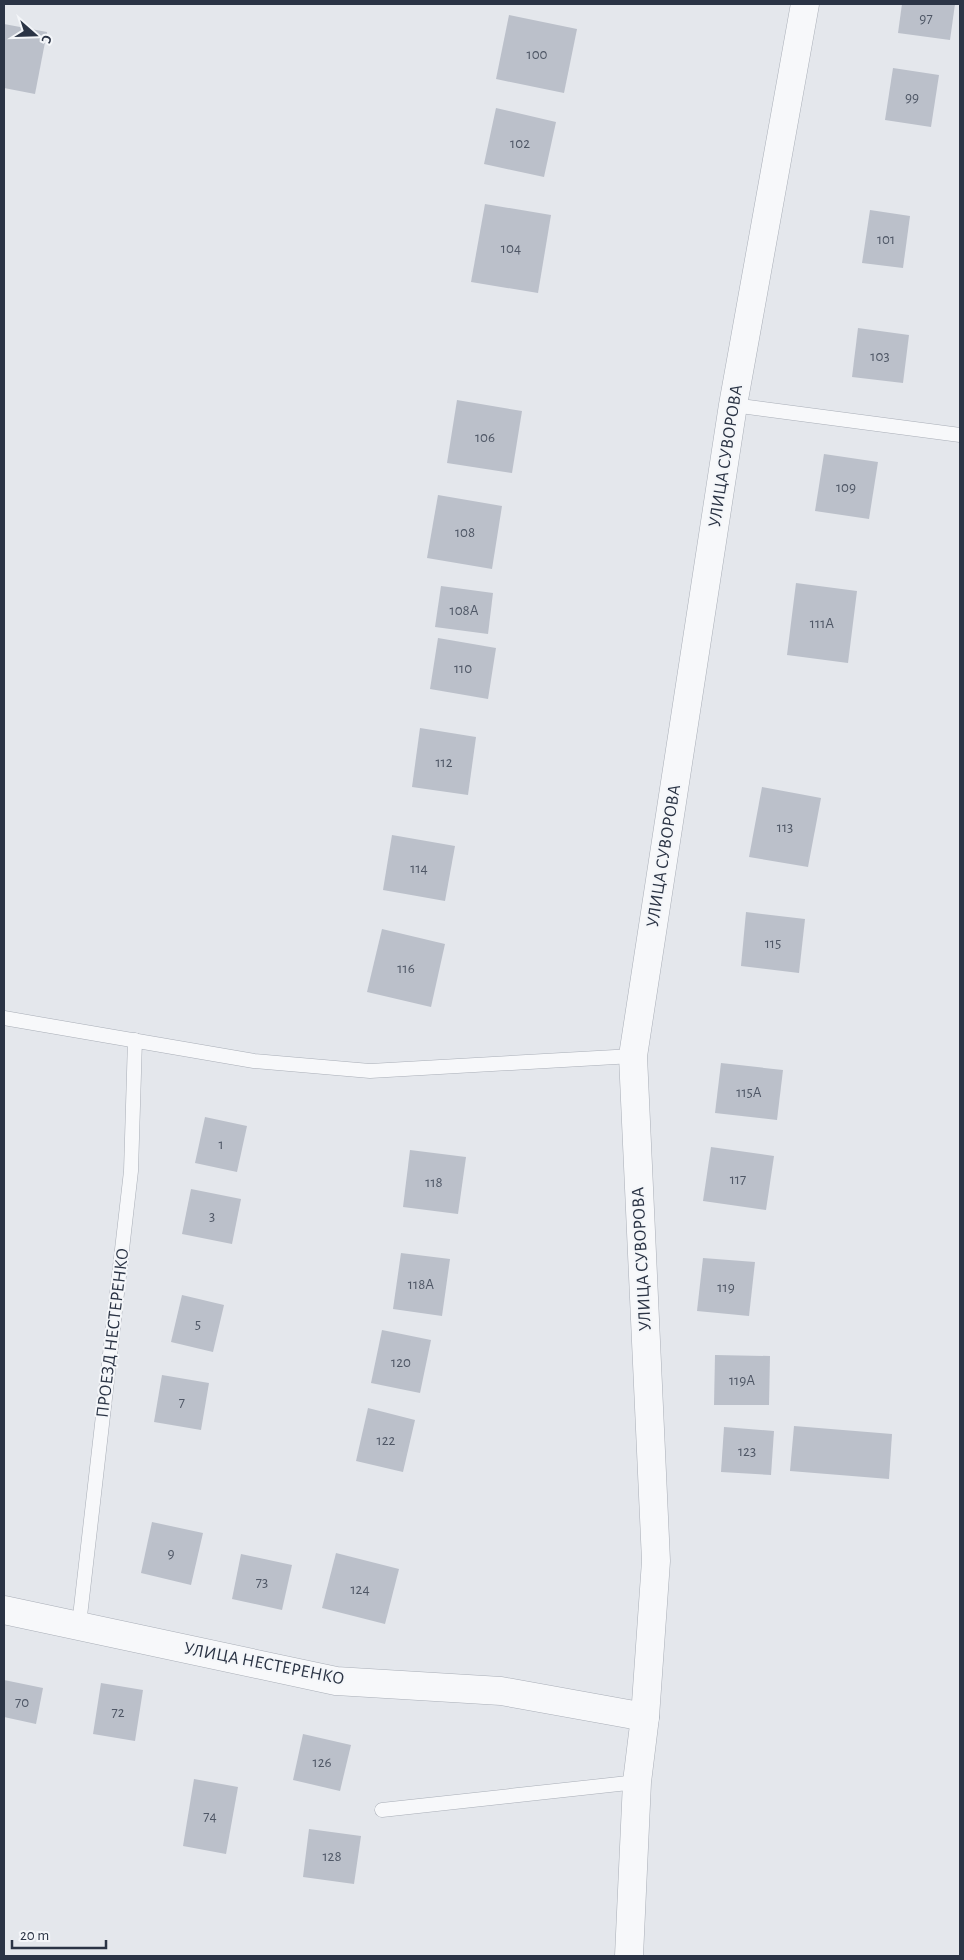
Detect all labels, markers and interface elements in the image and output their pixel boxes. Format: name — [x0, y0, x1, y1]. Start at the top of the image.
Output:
north arrow — [10, 10, 60, 60]
house number: 97 — [919, 11, 933, 26]
text: С — [38, 33, 54, 45]
house number: 100 — [526, 47, 548, 62]
house number: 99 — [905, 90, 919, 105]
house number: 102 — [510, 136, 530, 151]
house number: 101 — [877, 232, 895, 247]
house number: 104 — [501, 241, 521, 256]
house number: 103 — [870, 349, 890, 364]
street label: УЛИЦА СУВОРОВА — [706, 383, 746, 529]
house number: 106 — [475, 430, 495, 445]
house number: 109 — [836, 480, 856, 495]
house number: 108 — [455, 525, 475, 540]
house number: 108А — [449, 603, 479, 618]
house number: 111А — [810, 616, 834, 631]
house number: 110 — [454, 661, 472, 676]
house number: 112 — [435, 755, 453, 770]
street label: УЛИЦА СУВОРОВА — [644, 783, 684, 929]
house number: 113 — [777, 820, 793, 835]
house number: 114 — [410, 861, 428, 876]
house number: 115 — [765, 936, 781, 951]
house number: 116 — [397, 961, 415, 976]
house number: 115А — [736, 1085, 762, 1100]
house number: 1 — [218, 1137, 224, 1152]
house number: 117 — [730, 1172, 746, 1187]
house number: 118 — [425, 1175, 443, 1190]
street label: УЛИЦА СУВОРОВА — [629, 1186, 655, 1331]
house number: 3 — [209, 1209, 215, 1224]
street label: ПРОЕЗД НЕСТЕРЕНКО — [94, 1247, 132, 1419]
house number: 118А — [408, 1277, 434, 1292]
house number: 119 — [717, 1280, 735, 1295]
house number: 5 — [195, 1317, 201, 1332]
house number: 120 — [391, 1355, 411, 1370]
house number: 119А — [729, 1373, 755, 1388]
house number: 7 — [179, 1395, 185, 1410]
house number: 122 — [377, 1433, 396, 1448]
house number: 123 — [738, 1444, 756, 1459]
house number: 9 — [167, 1546, 175, 1561]
house number: 73 — [256, 1575, 268, 1590]
house number: 124 — [350, 1582, 370, 1597]
street label: УЛИЦА НЕСТЕРЕНКО — [182, 1640, 346, 1688]
house number: 70 — [15, 1695, 29, 1710]
house number: 72 — [111, 1705, 125, 1720]
house number: 126 — [312, 1755, 332, 1770]
house number: 74 — [203, 1809, 217, 1824]
house number: 128 — [322, 1849, 342, 1864]
scale bar — [12, 1918, 106, 1950]
text: 20 m — [20, 1928, 49, 1943]

